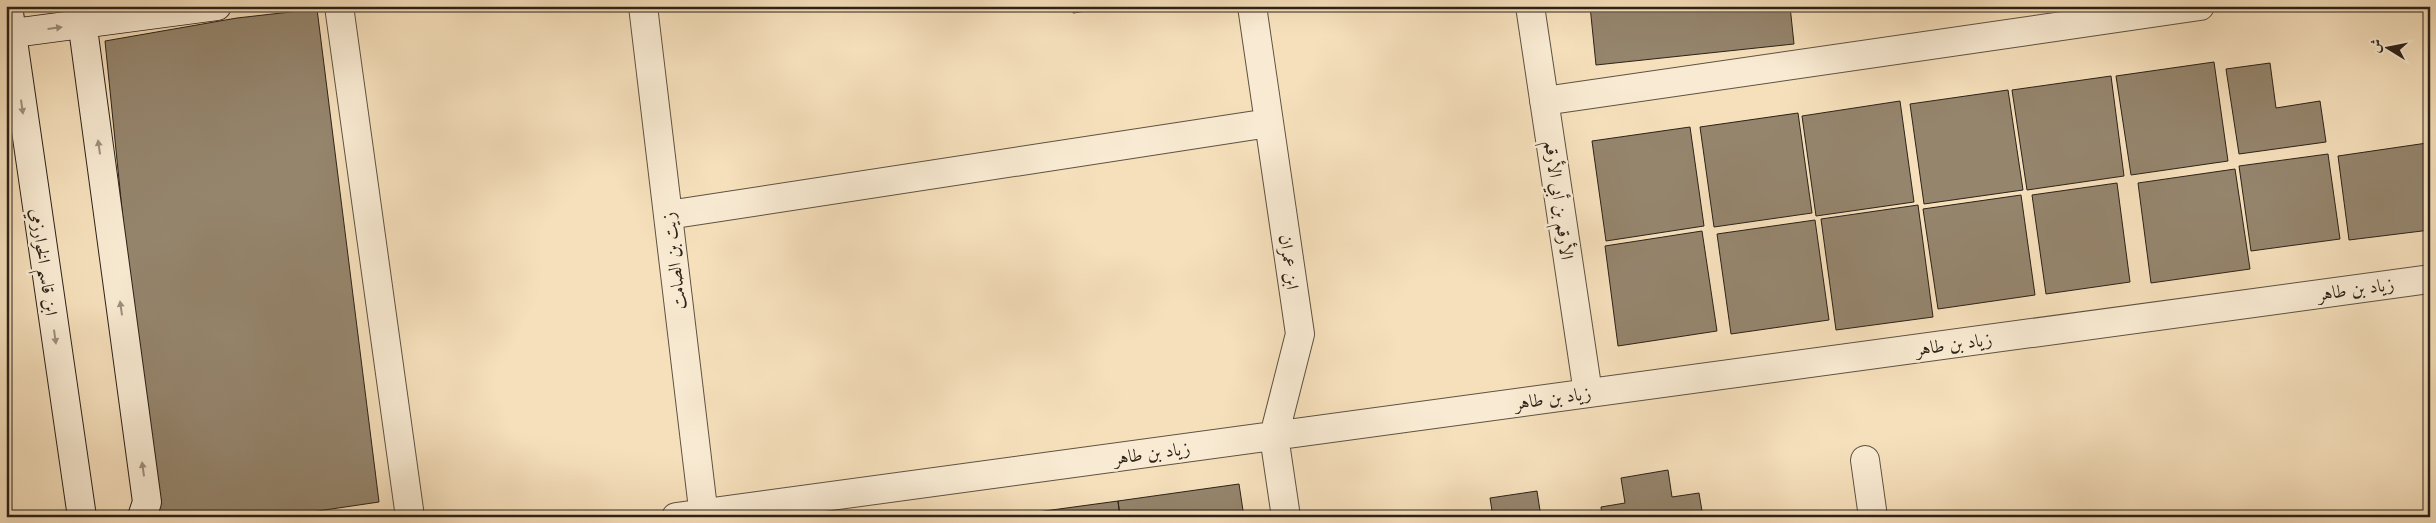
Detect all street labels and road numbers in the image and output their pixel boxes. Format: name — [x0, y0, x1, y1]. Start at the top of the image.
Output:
street label: الأرقم بن أبي الأرقم — [1534, 139, 1580, 262]
street label: ابن قاسم الخوارزمي — [19, 207, 63, 318]
street label: زيت بن الصامت — [656, 211, 693, 311]
street label: ابن عمران — [1272, 233, 1305, 291]
street label: زياد بن طاهر — [2314, 272, 2396, 307]
street label: زياد بن طاهر — [1912, 327, 1994, 362]
street label: زياد بن طاهر — [1511, 381, 1593, 416]
street label: زياد بن طاهر — [1110, 436, 1192, 471]

